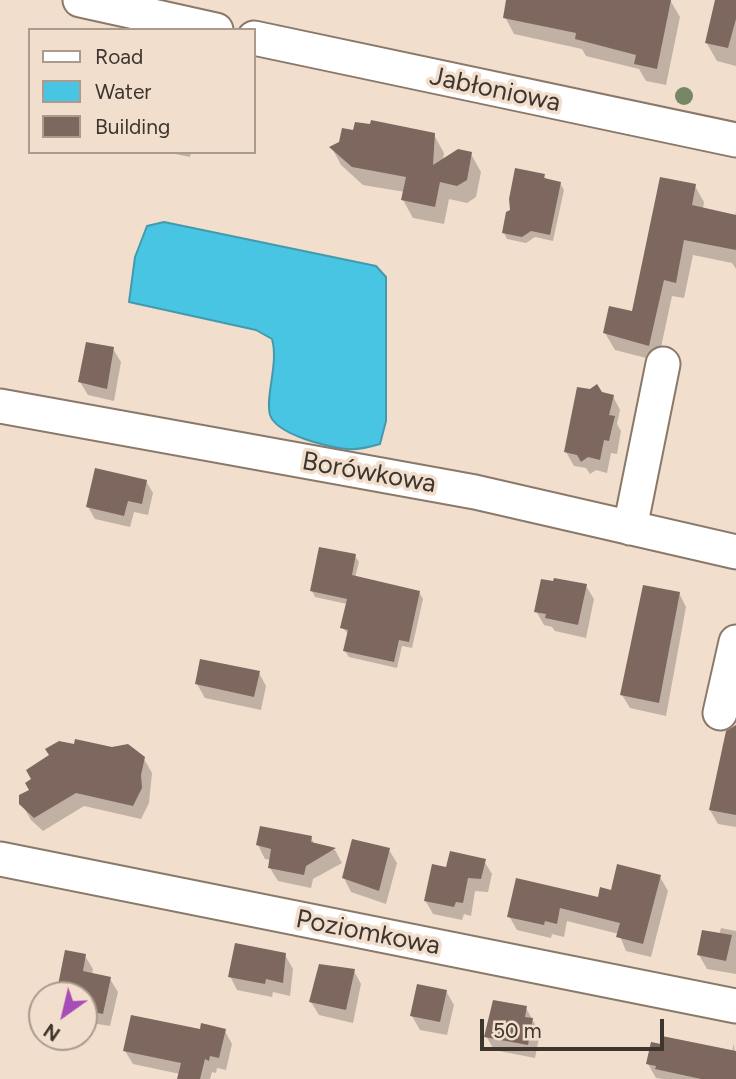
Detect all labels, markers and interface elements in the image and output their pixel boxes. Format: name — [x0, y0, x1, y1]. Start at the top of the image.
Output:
legend — [28, 28, 256, 154]
text: Road — [95, 44, 143, 69]
street label: Jabłoniowa — [427, 61, 563, 119]
text: Water — [95, 79, 151, 104]
text: Building — [95, 114, 170, 139]
street label: Borówkowa — [300, 446, 438, 500]
street label: Poziomkowa — [293, 904, 443, 962]
north arrow — [28, 981, 98, 1051]
scale bar — [484, 1006, 668, 1050]
text: 50 m — [493, 1018, 542, 1043]
text: N — [40, 1019, 65, 1046]

